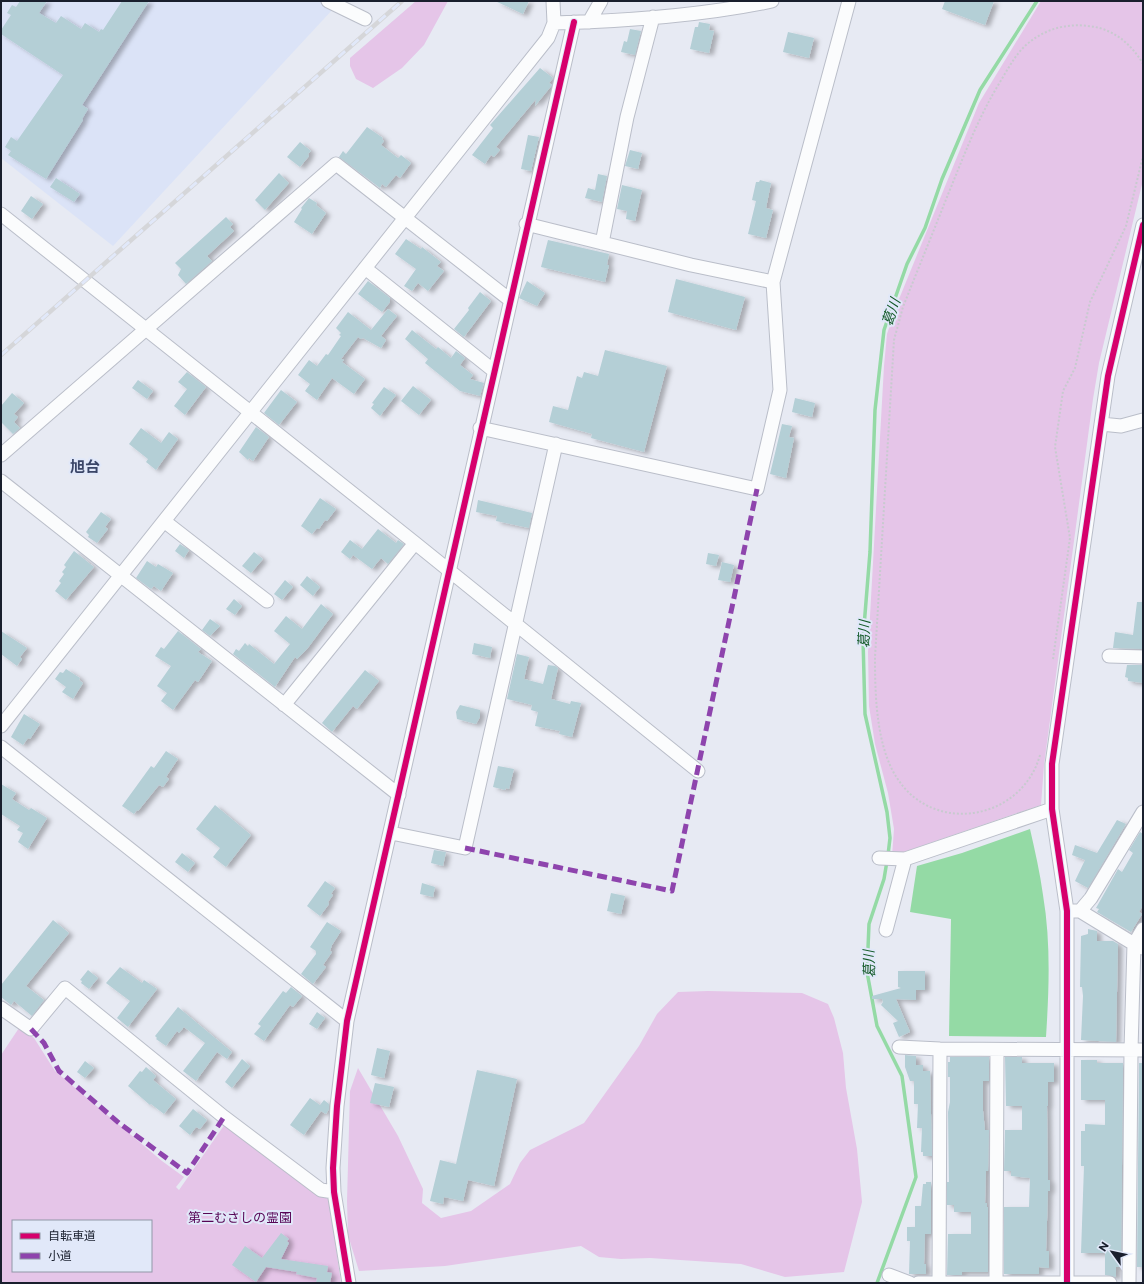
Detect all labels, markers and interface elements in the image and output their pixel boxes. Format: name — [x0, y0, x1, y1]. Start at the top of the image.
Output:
water label: 葛川 — [878, 294, 905, 328]
district label: 旭台 — [70, 457, 100, 476]
water label: 葛川 — [855, 618, 874, 648]
water label: 葛川 — [859, 948, 878, 978]
park label: 第二むさしの霊園 — [188, 1209, 292, 1225]
legend — [12, 1220, 152, 1272]
text: 自転車道 — [48, 1228, 96, 1243]
north arrow — [1092, 1232, 1132, 1272]
text: N — [1095, 1239, 1112, 1254]
text: 小道 — [48, 1248, 72, 1263]

